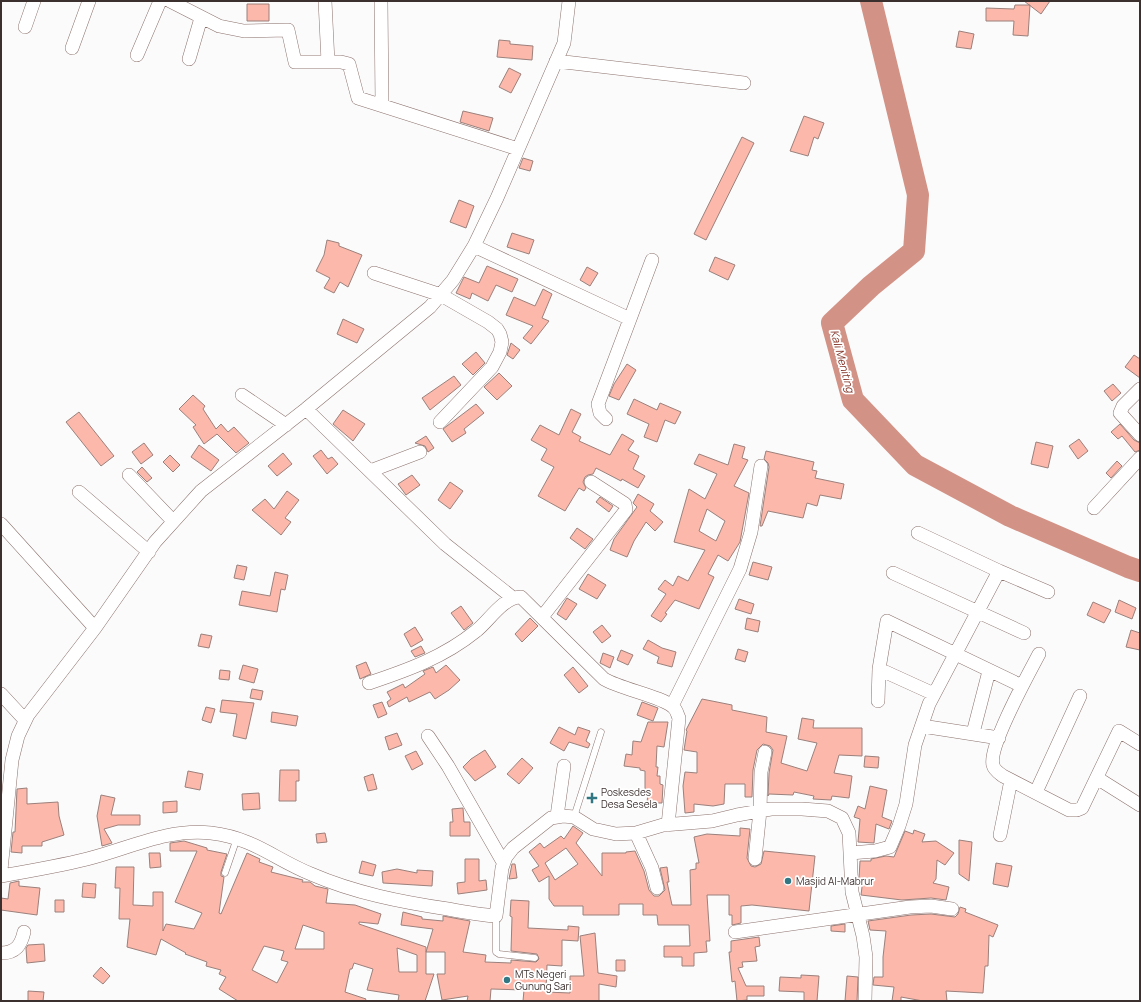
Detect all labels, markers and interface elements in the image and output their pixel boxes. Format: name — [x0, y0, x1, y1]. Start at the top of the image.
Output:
water label: Kali Meniting — [827, 328, 859, 396]
place label: Poskesdes Desa Sesela — [601, 785, 657, 811]
marker: Poskesdes Desa Sesela — [586, 792, 598, 804]
place label: Masjid Al-Mabrur — [796, 874, 874, 888]
marker: Masjid Al-Mabrur — [783, 876, 793, 886]
place label: MTs Negeri Gunung Sari — [515, 967, 571, 993]
marker: MTs Negeri Gunung Sari — [502, 975, 512, 985]

